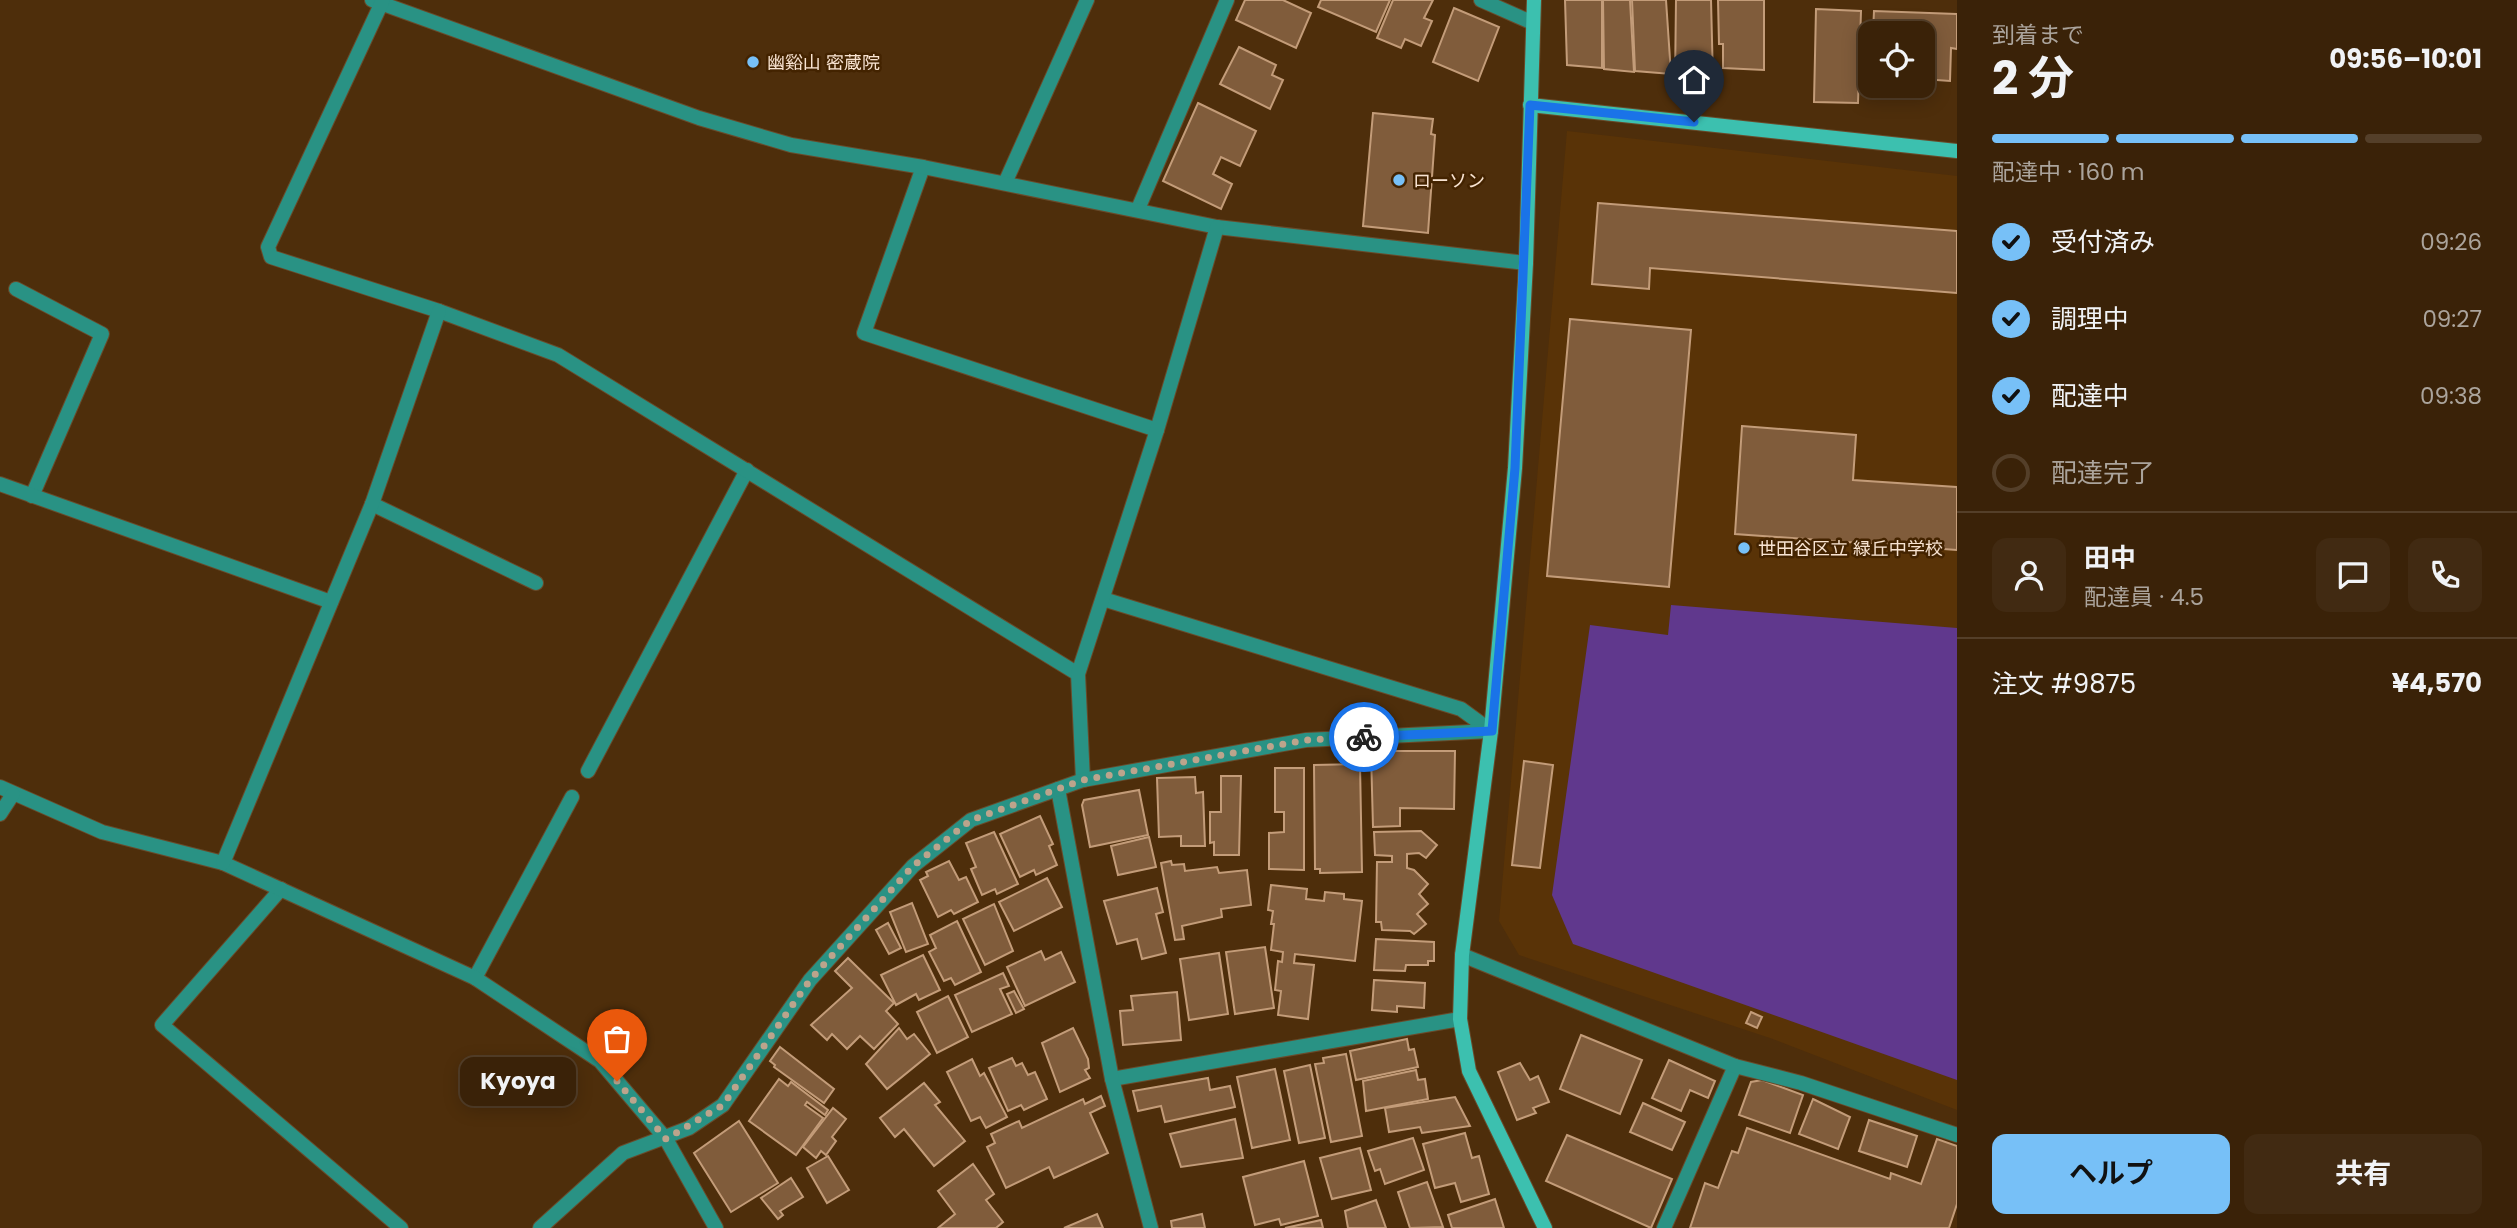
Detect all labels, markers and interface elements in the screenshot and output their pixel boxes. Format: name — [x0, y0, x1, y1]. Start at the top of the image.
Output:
text: 到着まで — [1992, 19, 2084, 51]
map controls — [1858, 21, 1935, 98]
button: locate — [1858, 21, 1935, 98]
text: 09:56–10:01 — [2329, 41, 2482, 77]
text: 2 分 — [1992, 46, 2074, 110]
place label: 幽谿山 密蔵院 — [767, 50, 880, 75]
pin — [1664, 50, 1724, 122]
marker: 幽谿山 密蔵院 — [745, 54, 761, 70]
icon: home — [1675, 61, 1713, 99]
text: 配達中 · 160 m — [1992, 156, 2144, 188]
place label: ローソン — [1413, 168, 1485, 193]
marker: ローソン — [1391, 172, 1407, 188]
icon: check — [1992, 223, 2030, 261]
text: 受付済み — [2051, 224, 2155, 260]
text: 09:26 — [2420, 226, 2482, 258]
icon: check — [1992, 300, 2030, 338]
text: 調理中 — [2051, 301, 2129, 337]
text: 09:27 — [2422, 303, 2482, 335]
icon: check — [1992, 377, 2030, 415]
text: 配達中 — [2051, 378, 2129, 414]
text: 09:38 — [2420, 380, 2482, 412]
text: 配達完了 — [2051, 455, 2155, 491]
place label: 世田谷区立 緑丘中学校 — [1758, 536, 1943, 561]
button: person — [1992, 538, 2066, 612]
button: chat — [2316, 538, 2390, 612]
button: phone — [2408, 538, 2482, 612]
marker: 世田谷区立 緑丘中学校 — [1736, 540, 1752, 556]
text: 田中 — [2084, 540, 2136, 576]
text: 配達員 · 4.5 — [2084, 581, 2204, 613]
text: ¥4,570 — [2392, 665, 2482, 701]
text: 注文 #9875 — [1992, 666, 2136, 702]
courier — [1329, 702, 1399, 772]
icon: bike — [1345, 718, 1383, 756]
pin — [587, 1009, 647, 1081]
icon: bag — [598, 1020, 636, 1058]
callout: Kyoya — [460, 1056, 575, 1106]
text: Kyoya — [480, 1065, 556, 1097]
button: ヘルプ — [1992, 1134, 2230, 1214]
button: 共有 — [2244, 1134, 2482, 1214]

